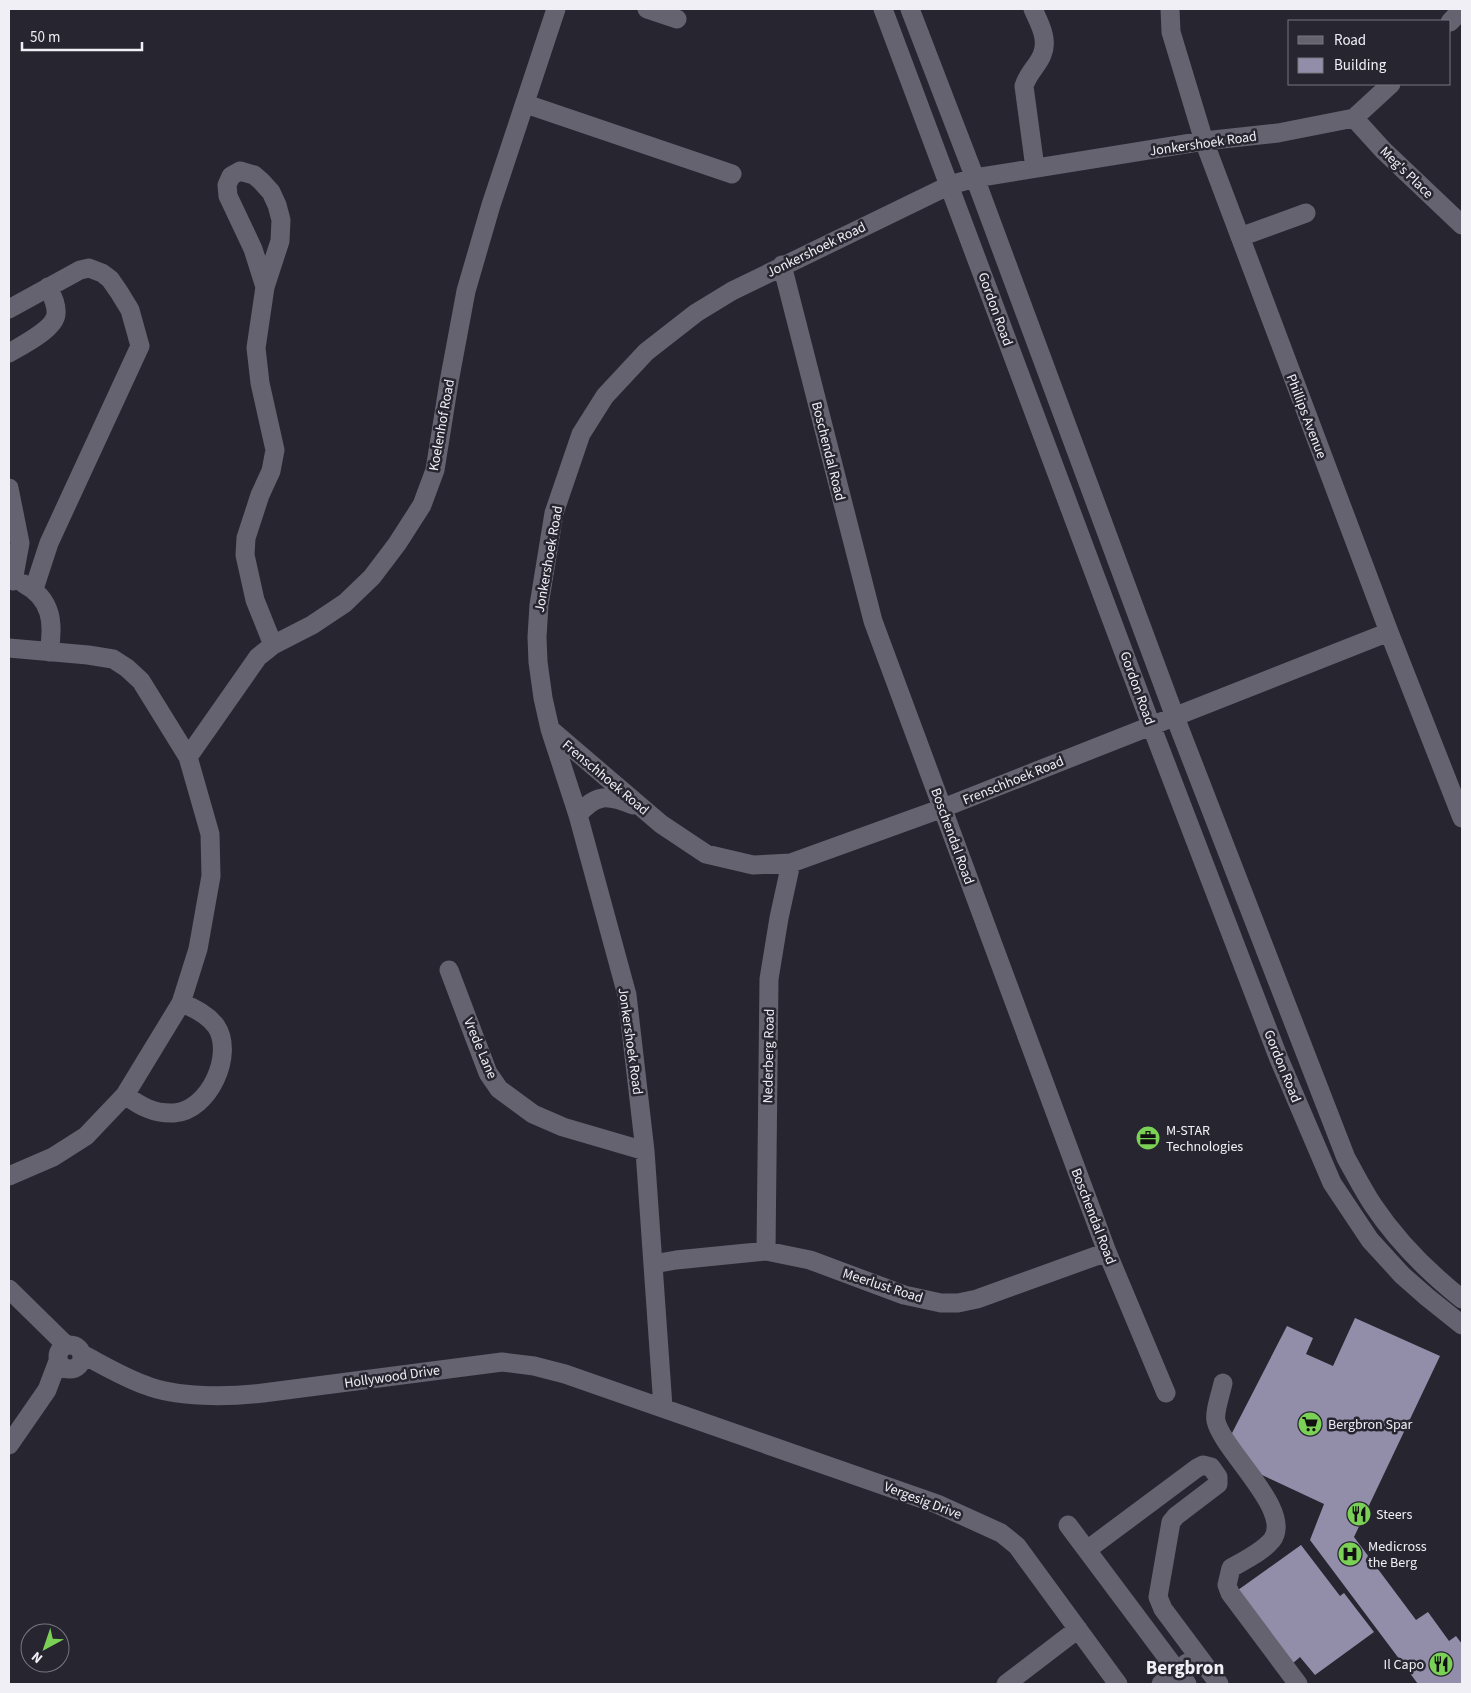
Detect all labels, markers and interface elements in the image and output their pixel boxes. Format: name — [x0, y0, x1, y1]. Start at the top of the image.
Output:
scale bar — [22, 20, 142, 52]
legend — [1288, 20, 1451, 85]
text: 50 m — [30, 27, 60, 48]
text: Road — [1334, 30, 1366, 51]
text: Building — [1334, 55, 1387, 76]
street label: Jonkershoek Road — [1148, 127, 1258, 161]
street label: Meg's Place — [1375, 142, 1438, 203]
street label: Jonkershoek Road — [763, 217, 869, 283]
street label: Gordon Road — [973, 270, 1018, 349]
street label: Phillips Avenue — [1281, 371, 1331, 462]
street label: Koelenhof Road — [424, 378, 460, 473]
street label: Boschendal Road — [806, 400, 850, 503]
street label: Jonkershoek Road — [530, 504, 568, 614]
street label: Gordon Road — [1115, 649, 1160, 728]
street label: Frenschhoek Road — [558, 735, 653, 820]
street label: Frenschhoek Road — [960, 751, 1067, 810]
street label: Boschendal Road — [925, 785, 979, 887]
street label: Jonkershoek Road — [613, 986, 647, 1096]
street label: Nederberg Road — [758, 1008, 780, 1104]
street label: Vrede Lane — [458, 1015, 502, 1082]
street label: Gordon Road — [1258, 1027, 1306, 1106]
place label: M-STAR Technologies — [1166, 1121, 1243, 1157]
office icon: M-STAR Technologies — [1135, 1125, 1161, 1151]
street label: Boschendal Road — [1066, 1165, 1121, 1267]
street label: Meerlust Road — [840, 1264, 925, 1308]
street label: Hollywood Drive — [343, 1360, 441, 1394]
supermarket icon: Bergbron Spar — [1297, 1411, 1323, 1437]
place label: Bergbron Spar — [1328, 1415, 1413, 1435]
street label: Vergesig Drive — [881, 1477, 965, 1525]
restaurant icon: Steers — [1346, 1501, 1372, 1527]
place label: Steers — [1376, 1505, 1412, 1525]
place label: Medicross the Berg — [1368, 1537, 1427, 1573]
hospital icon: Medicross the Berg — [1337, 1541, 1363, 1567]
north arrow — [20, 1623, 70, 1673]
text: N — [27, 1647, 47, 1668]
restaurant icon: Il Capo — [1428, 1651, 1454, 1677]
district label: Bergbron — [1146, 1655, 1224, 1682]
place label: Il Capo — [1384, 1655, 1424, 1675]

